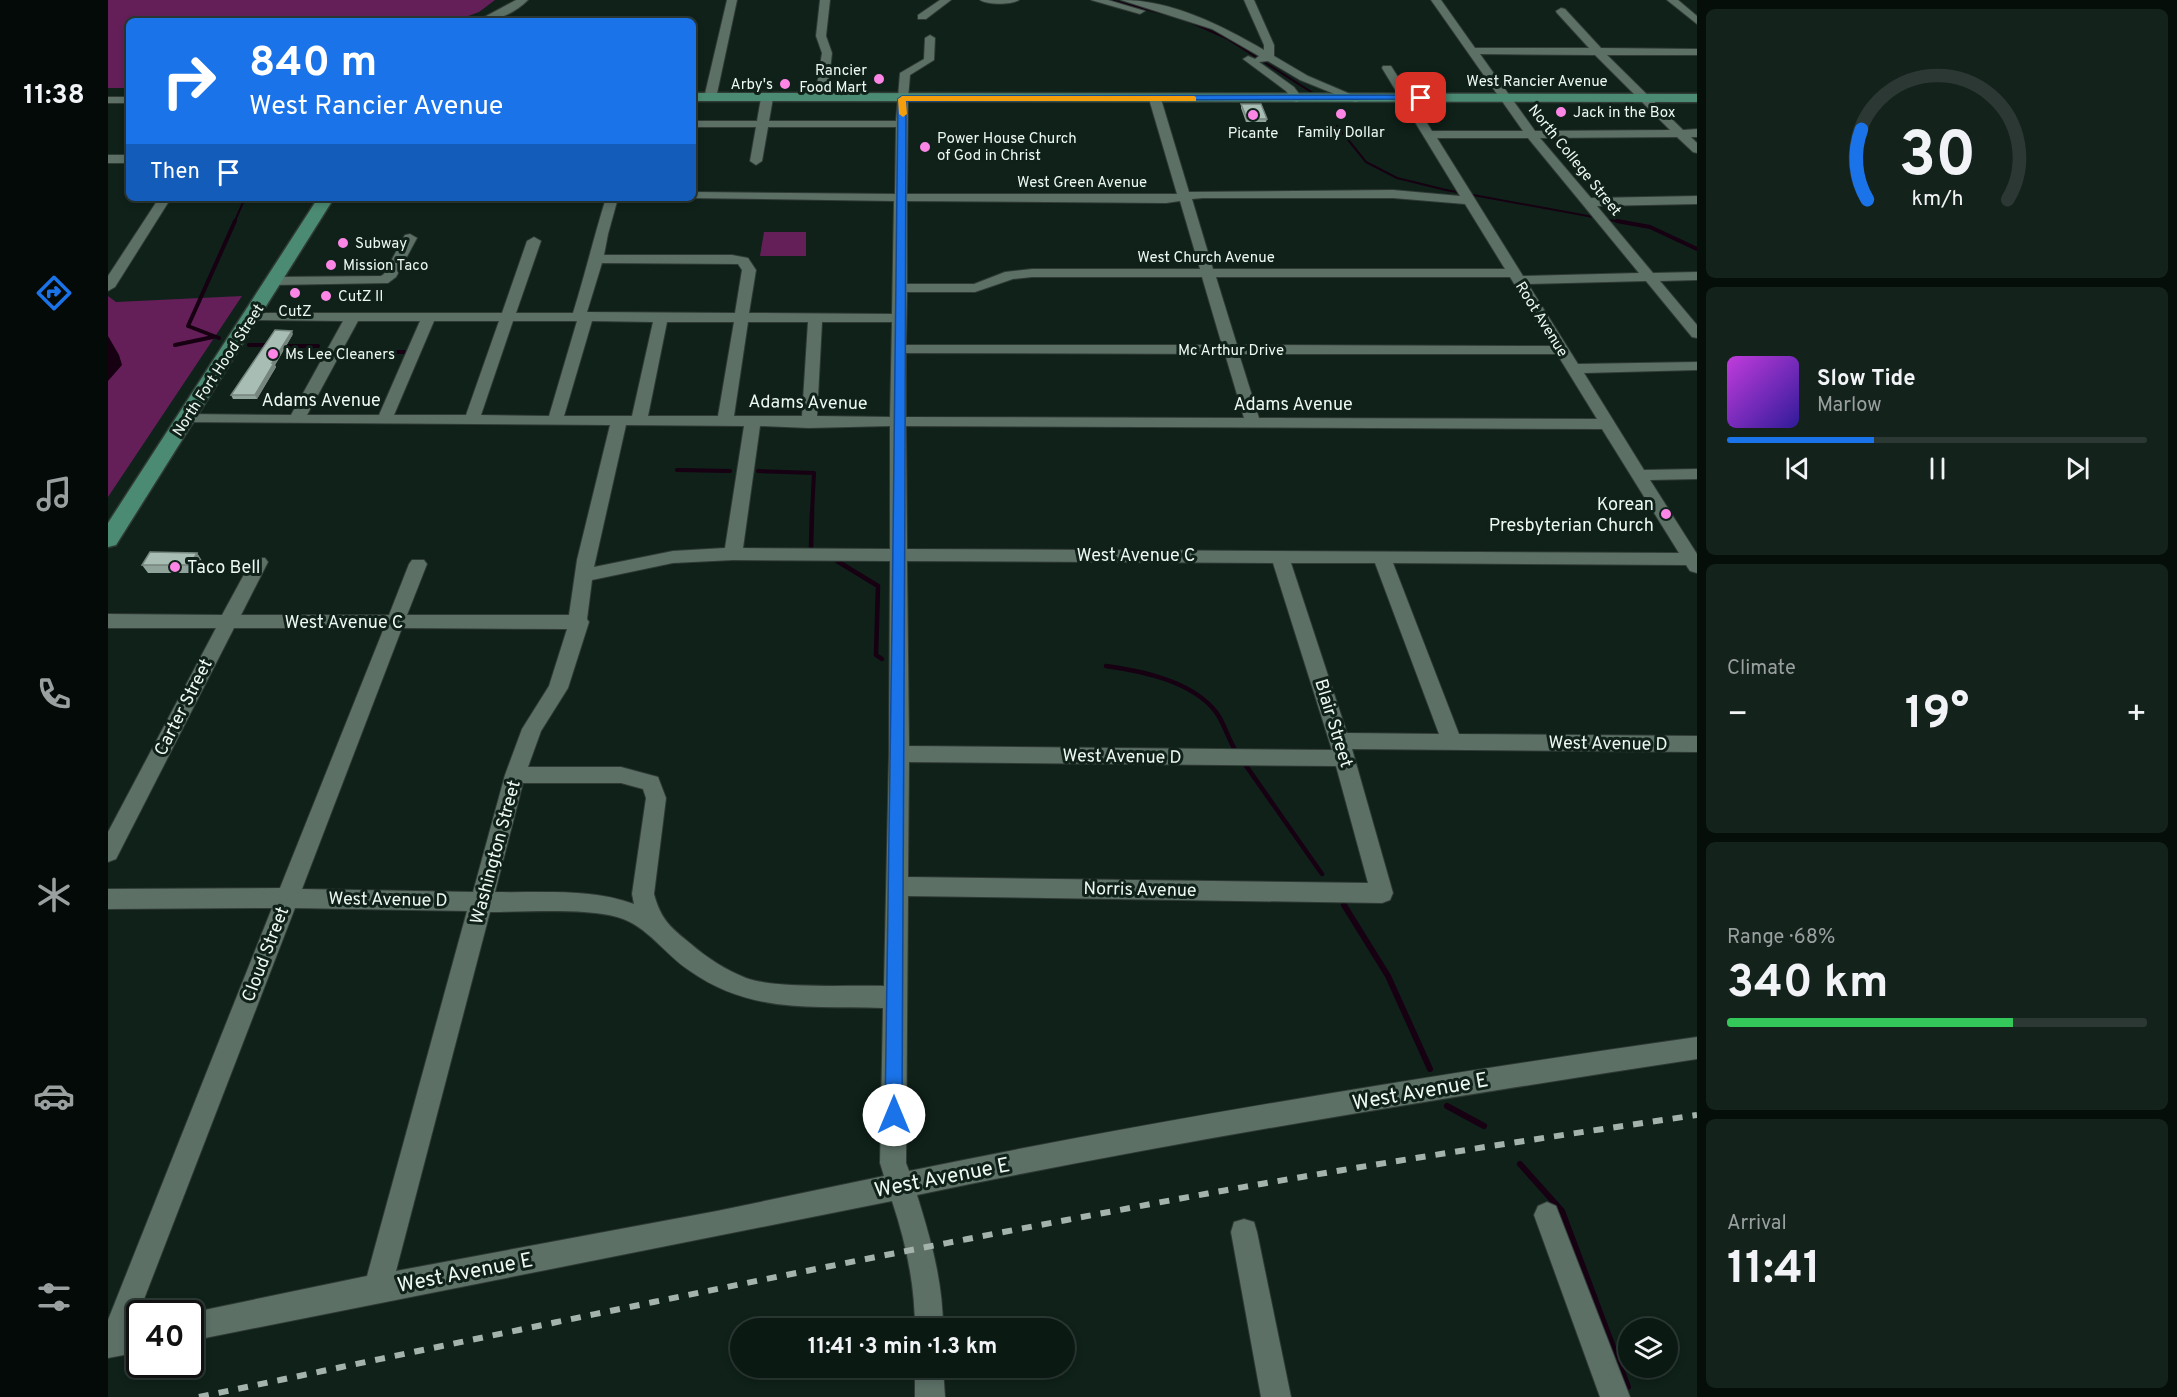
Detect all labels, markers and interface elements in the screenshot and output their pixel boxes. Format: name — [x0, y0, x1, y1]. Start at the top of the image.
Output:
text: 840 m — [249, 38, 377, 91]
icon: right — [150, 42, 228, 120]
place label: Rancier Food Mart — [799, 62, 867, 98]
marker: Rancier Food Mart — [872, 72, 886, 86]
pin — [1395, 72, 1446, 123]
street label: West Rancier Avenue — [1466, 73, 1608, 92]
place label: Arby's — [731, 76, 773, 95]
marker: Arby's — [778, 77, 792, 91]
text: 11:38 — [23, 79, 85, 113]
icon: arrive — [1404, 81, 1437, 114]
text: West Rancier Avenue — [249, 90, 503, 124]
street label: North College Street — [1523, 101, 1625, 221]
place label: Jack in the Box — [1573, 104, 1676, 123]
marker: Jack in the Box — [1554, 105, 1568, 119]
marker: Family Dollar — [1334, 107, 1348, 121]
marker: Picante — [1246, 108, 1260, 122]
text: 30 — [1898, 119, 1976, 198]
place label: Family Dollar — [1297, 124, 1385, 143]
place label: Picante — [1228, 125, 1278, 144]
place label: Power House Church of God in Christ — [937, 130, 1077, 166]
marker: Power House Church of God in Christ — [918, 140, 932, 154]
icon: arrive — [212, 156, 245, 189]
text: Then — [150, 159, 200, 186]
street label: West Green Avenue — [1017, 174, 1147, 193]
text: km/h — [1911, 187, 1963, 214]
place label: Subway — [355, 235, 407, 254]
marker: Subway — [336, 236, 350, 250]
street label: West Church Avenue — [1137, 249, 1275, 268]
place label: Mission Taco — [343, 257, 428, 276]
marker: Mission Taco — [324, 258, 338, 272]
icon: directions — [33, 272, 75, 314]
street label: Root Avenue — [1510, 279, 1571, 361]
marker: CutZ — [288, 286, 302, 300]
place label: CutZ II — [338, 288, 384, 307]
marker: CutZ II — [319, 289, 333, 303]
street label: North Fort Hood Street — [169, 301, 269, 441]
place label: CutZ — [278, 303, 312, 322]
street label: Mc Arthur Drive — [1178, 342, 1284, 361]
place label: Ms Lee Cleaners — [285, 346, 395, 365]
marker: Ms Lee Cleaners — [266, 347, 280, 361]
text: Slow Tide — [1817, 366, 1916, 393]
street label: Adams Avenue — [261, 390, 381, 413]
street label: Adams Avenue — [748, 391, 868, 416]
text: Marlow — [1817, 393, 1881, 419]
street label: Adams Avenue — [1233, 394, 1353, 417]
icon: previous — [1781, 452, 1814, 485]
icon: pause — [1921, 452, 1954, 485]
icon: next — [2061, 452, 2094, 485]
icon: music — [33, 473, 75, 515]
place label: Korean Presbyterian Church — [1489, 494, 1654, 538]
marker: Korean Presbyterian Church — [1659, 507, 1673, 521]
street label: West Avenue C — [1077, 545, 1195, 568]
place label: Taco Bell — [187, 557, 261, 580]
marker: Taco Bell — [168, 560, 182, 574]
street label: West Avenue C — [285, 612, 403, 635]
street label: Carter Street — [150, 655, 219, 760]
text: Climate — [1727, 656, 1796, 682]
icon: phone — [33, 673, 75, 715]
street label: Blair Street — [1308, 676, 1357, 770]
text: 19° — [1905, 687, 1969, 744]
text: − — [1727, 695, 1748, 737]
text: + — [2126, 695, 2147, 737]
street label: West Avenue D — [1548, 732, 1668, 757]
street label: West Avenue D — [1062, 745, 1182, 770]
street label: Washington Street — [466, 778, 527, 927]
icon: climate — [33, 874, 75, 916]
street label: Norris Avenue — [1083, 878, 1197, 903]
street label: West Avenue D — [328, 888, 448, 913]
street label: Cloud Street — [238, 904, 295, 1006]
text: Range · 68% — [1727, 925, 1835, 951]
text: 340 km — [1727, 956, 1888, 1013]
street label: West Avenue E — [1350, 1067, 1490, 1118]
icon: car — [33, 1075, 75, 1117]
position arrow — [862, 1083, 926, 1147]
street label: West Avenue E — [872, 1152, 1012, 1205]
text: Arrival — [1727, 1211, 1787, 1237]
text: 11:41 — [1727, 1242, 1821, 1299]
street label: West Avenue E — [395, 1247, 535, 1300]
icon: filters — [33, 1276, 75, 1318]
speed limit sign: 40 — [126, 1300, 204, 1378]
map controls — [1618, 1318, 1678, 1378]
button: layers — [1618, 1318, 1678, 1378]
text: 11:41 · 3 min · 1.3 km — [808, 1334, 997, 1361]

